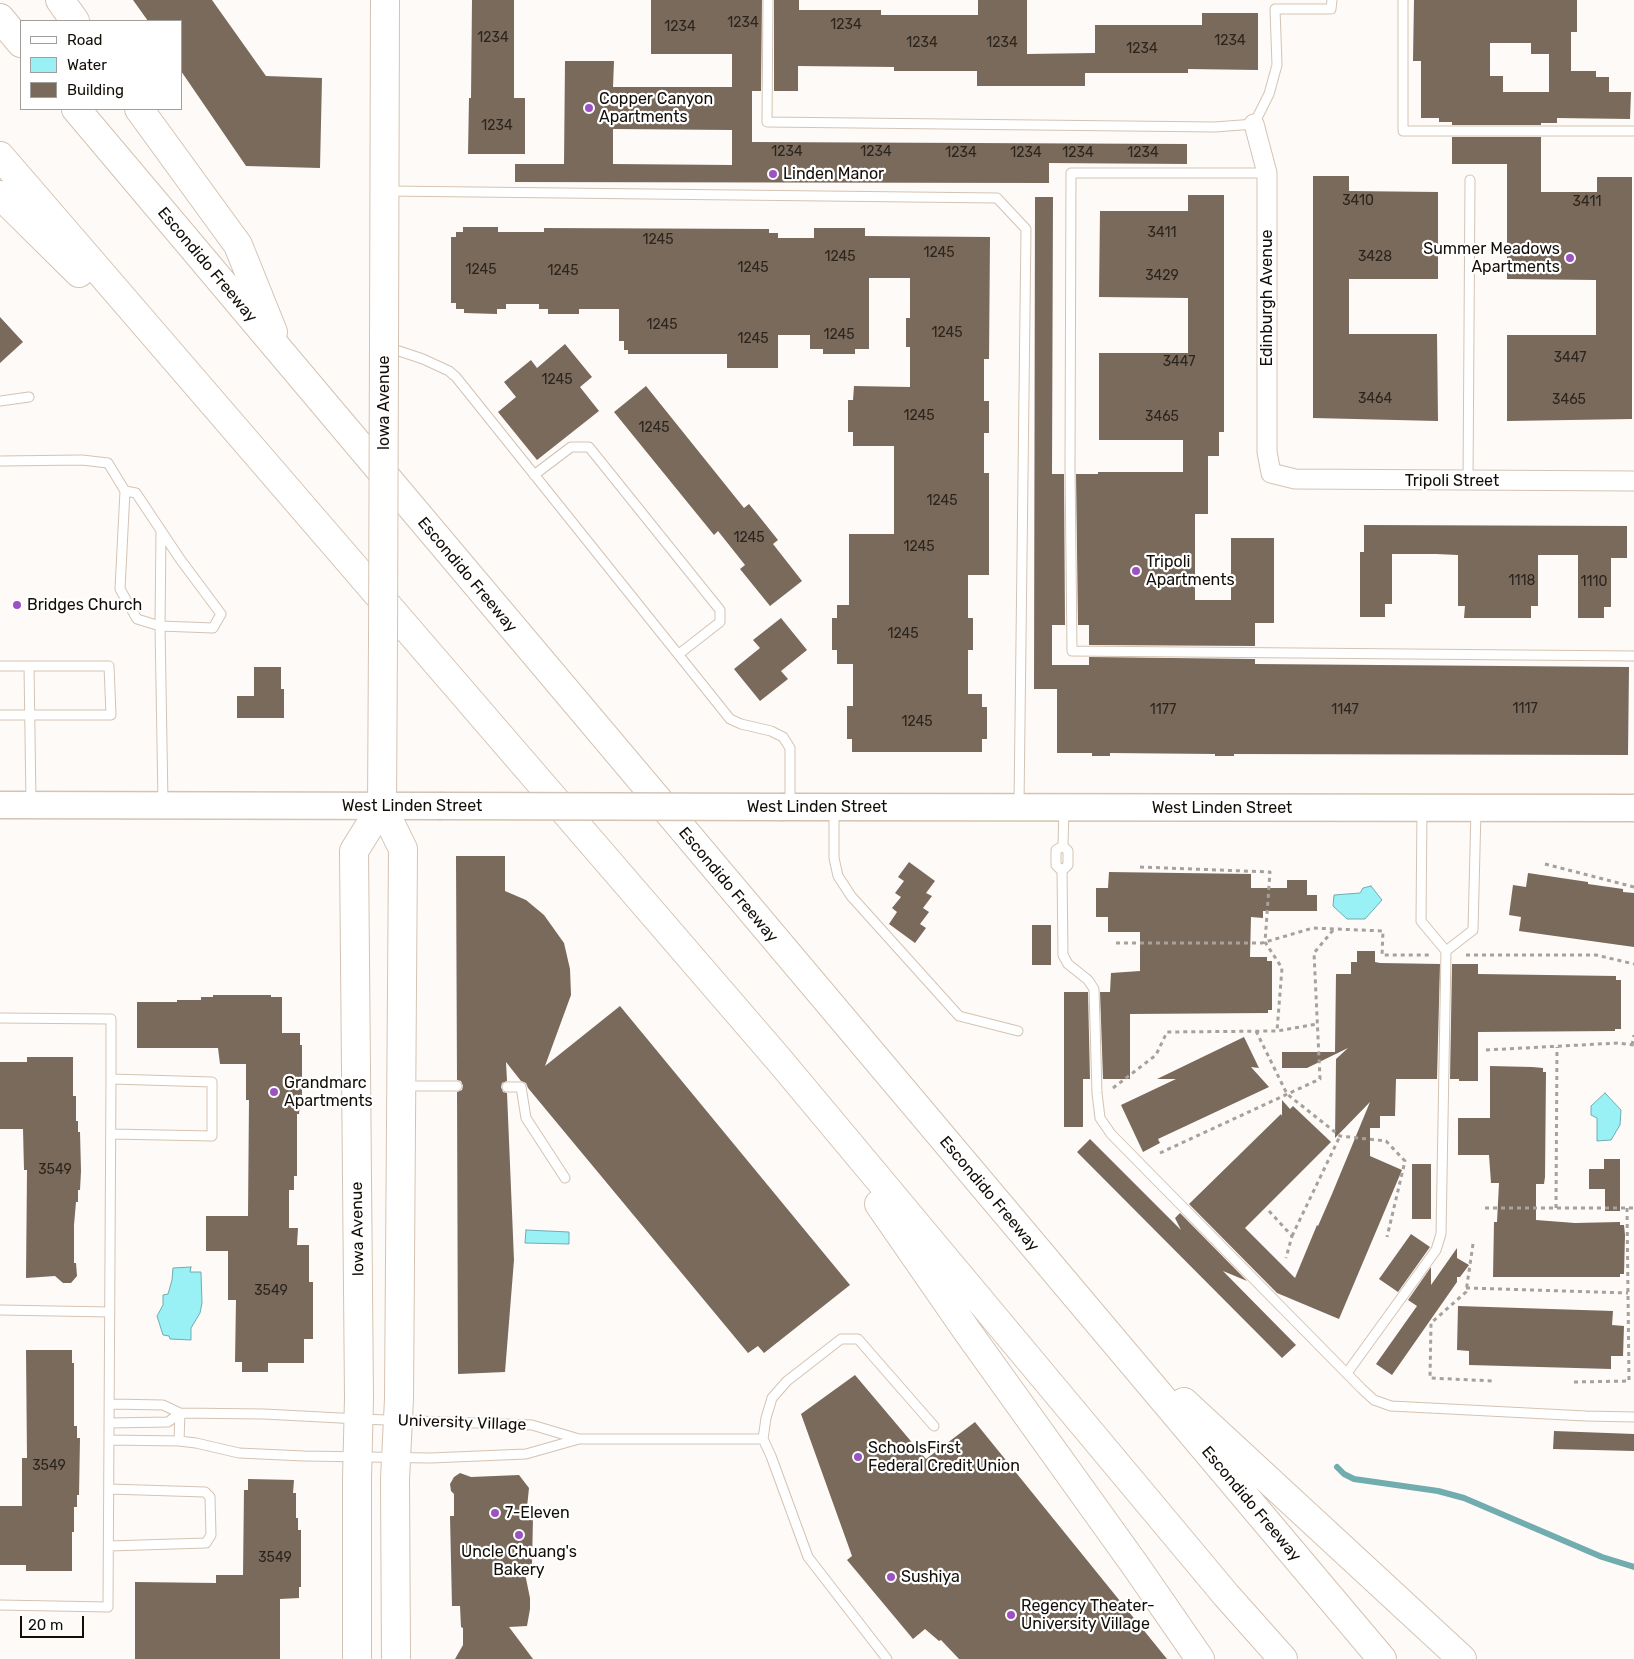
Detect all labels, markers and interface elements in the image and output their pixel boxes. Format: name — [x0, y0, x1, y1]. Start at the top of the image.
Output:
house number: 1234 — [727, 15, 759, 31]
house number: 1234 — [830, 17, 862, 33]
house number: 1234 — [664, 19, 696, 35]
legend — [20, 20, 182, 110]
house number: 1234 — [477, 30, 509, 46]
text: Road — [67, 31, 103, 49]
house number: 1234 — [1214, 33, 1246, 49]
house number: 1234 — [906, 35, 938, 51]
house number: 1234 — [986, 35, 1018, 51]
house number: 1234 — [1126, 41, 1158, 57]
text: Water — [67, 56, 107, 74]
text: Building — [67, 81, 124, 99]
place label: Copper Canyon Apartments — [599, 89, 713, 127]
marker: Copper Canyon Apartments — [583, 102, 595, 114]
house number: 1234 — [481, 118, 513, 134]
house number: 1234 — [771, 144, 803, 160]
house number: 1234 — [860, 144, 892, 160]
house number: 1234 — [945, 145, 977, 161]
house number: 1234 — [1010, 145, 1042, 161]
house number: 1234 — [1062, 145, 1094, 161]
house number: 1234 — [1127, 145, 1159, 161]
place label: Linden Manor — [783, 164, 884, 184]
marker: Linden Manor — [767, 168, 779, 180]
house number: 3410 — [1342, 193, 1374, 209]
house number: 3411 — [1573, 194, 1601, 210]
street label: Escondido Freeway — [153, 204, 261, 326]
house number: 3411 — [1148, 225, 1176, 241]
street label: Edinburgh Avenue — [1257, 229, 1277, 367]
house number: 1245 — [642, 232, 674, 248]
place label: Summer Meadows Apartments — [1423, 239, 1560, 277]
house number: 1245 — [923, 245, 955, 261]
house number: 1245 — [824, 249, 856, 265]
house number: 3428 — [1358, 249, 1392, 265]
marker: Summer Meadows Apartments — [1564, 252, 1576, 264]
house number: 1245 — [737, 260, 769, 276]
house number: 1245 — [465, 262, 497, 278]
house number: 1245 — [547, 263, 579, 279]
house number: 3429 — [1145, 268, 1179, 284]
house number: 1245 — [646, 317, 678, 333]
house number: 1245 — [931, 325, 963, 341]
house number: 1245 — [823, 327, 855, 343]
house number: 1245 — [737, 331, 769, 347]
house number: 3447 — [1554, 350, 1586, 366]
house number: 3447 — [1163, 354, 1195, 370]
street label: Iowa Avenue — [374, 356, 394, 450]
house number: 1245 — [541, 372, 573, 388]
house number: 3464 — [1358, 391, 1392, 407]
house number: 3465 — [1552, 392, 1586, 408]
house number: 1245 — [903, 408, 935, 424]
house number: 3465 — [1145, 409, 1179, 425]
house number: 1245 — [638, 420, 670, 436]
street label: Tripoli Street — [1405, 471, 1499, 491]
house number: 1245 — [926, 493, 958, 509]
street label: Escondido Freeway — [413, 514, 521, 636]
house number: 1245 — [733, 530, 765, 546]
house number: 1245 — [903, 539, 935, 555]
place label: Tripoli Apartments — [1146, 552, 1235, 590]
marker: Tripoli Apartments — [1130, 565, 1142, 577]
house number: 1118 — [1509, 573, 1535, 589]
house number: 1110 — [1581, 574, 1607, 590]
place label: Bridges Church — [27, 595, 142, 615]
marker: Bridges Church — [11, 599, 23, 611]
house number: 1245 — [887, 626, 919, 642]
house number: 1117 — [1512, 701, 1538, 717]
house number: 1177 — [1150, 702, 1176, 718]
house number: 1147 — [1331, 702, 1359, 718]
house number: 1245 — [901, 714, 933, 730]
street label: West Linden Street — [342, 796, 482, 816]
street label: West Linden Street — [747, 797, 887, 817]
street label: West Linden Street — [1152, 798, 1292, 818]
street label: Escondido Freeway — [674, 824, 782, 946]
place label: Grandmarc Apartments — [284, 1073, 373, 1111]
marker: Grandmarc Apartments — [268, 1086, 280, 1098]
street label: Escondido Freeway — [935, 1133, 1043, 1255]
house number: 3549 — [38, 1162, 72, 1178]
street label: Iowa Avenue — [348, 1181, 368, 1277]
house number: 3549 — [254, 1283, 288, 1299]
street label: University Village — [397, 1411, 527, 1435]
place label: SchoolsFirst Federal Credit Union — [868, 1438, 1020, 1476]
street label: Escondido Freeway — [1197, 1443, 1305, 1565]
marker: SchoolsFirst Federal Credit Union — [852, 1451, 864, 1463]
house number: 3549 — [32, 1458, 66, 1474]
place label: 7-Eleven — [505, 1503, 570, 1523]
marker: 7-Eleven — [489, 1507, 501, 1519]
marker: Uncle Chuang's Bakery — [513, 1529, 525, 1541]
place label: Uncle Chuang's Bakery — [461, 1542, 577, 1580]
house number: 3549 — [258, 1550, 292, 1566]
place label: Sushiya — [901, 1567, 960, 1587]
marker: Sushiya — [885, 1571, 897, 1583]
place label: Regency Theater- University Village — [1021, 1596, 1155, 1634]
scale bar — [22, 1606, 86, 1638]
marker: Regency Theater- University Village — [1005, 1609, 1017, 1621]
text: 20 m — [28, 1616, 63, 1634]

